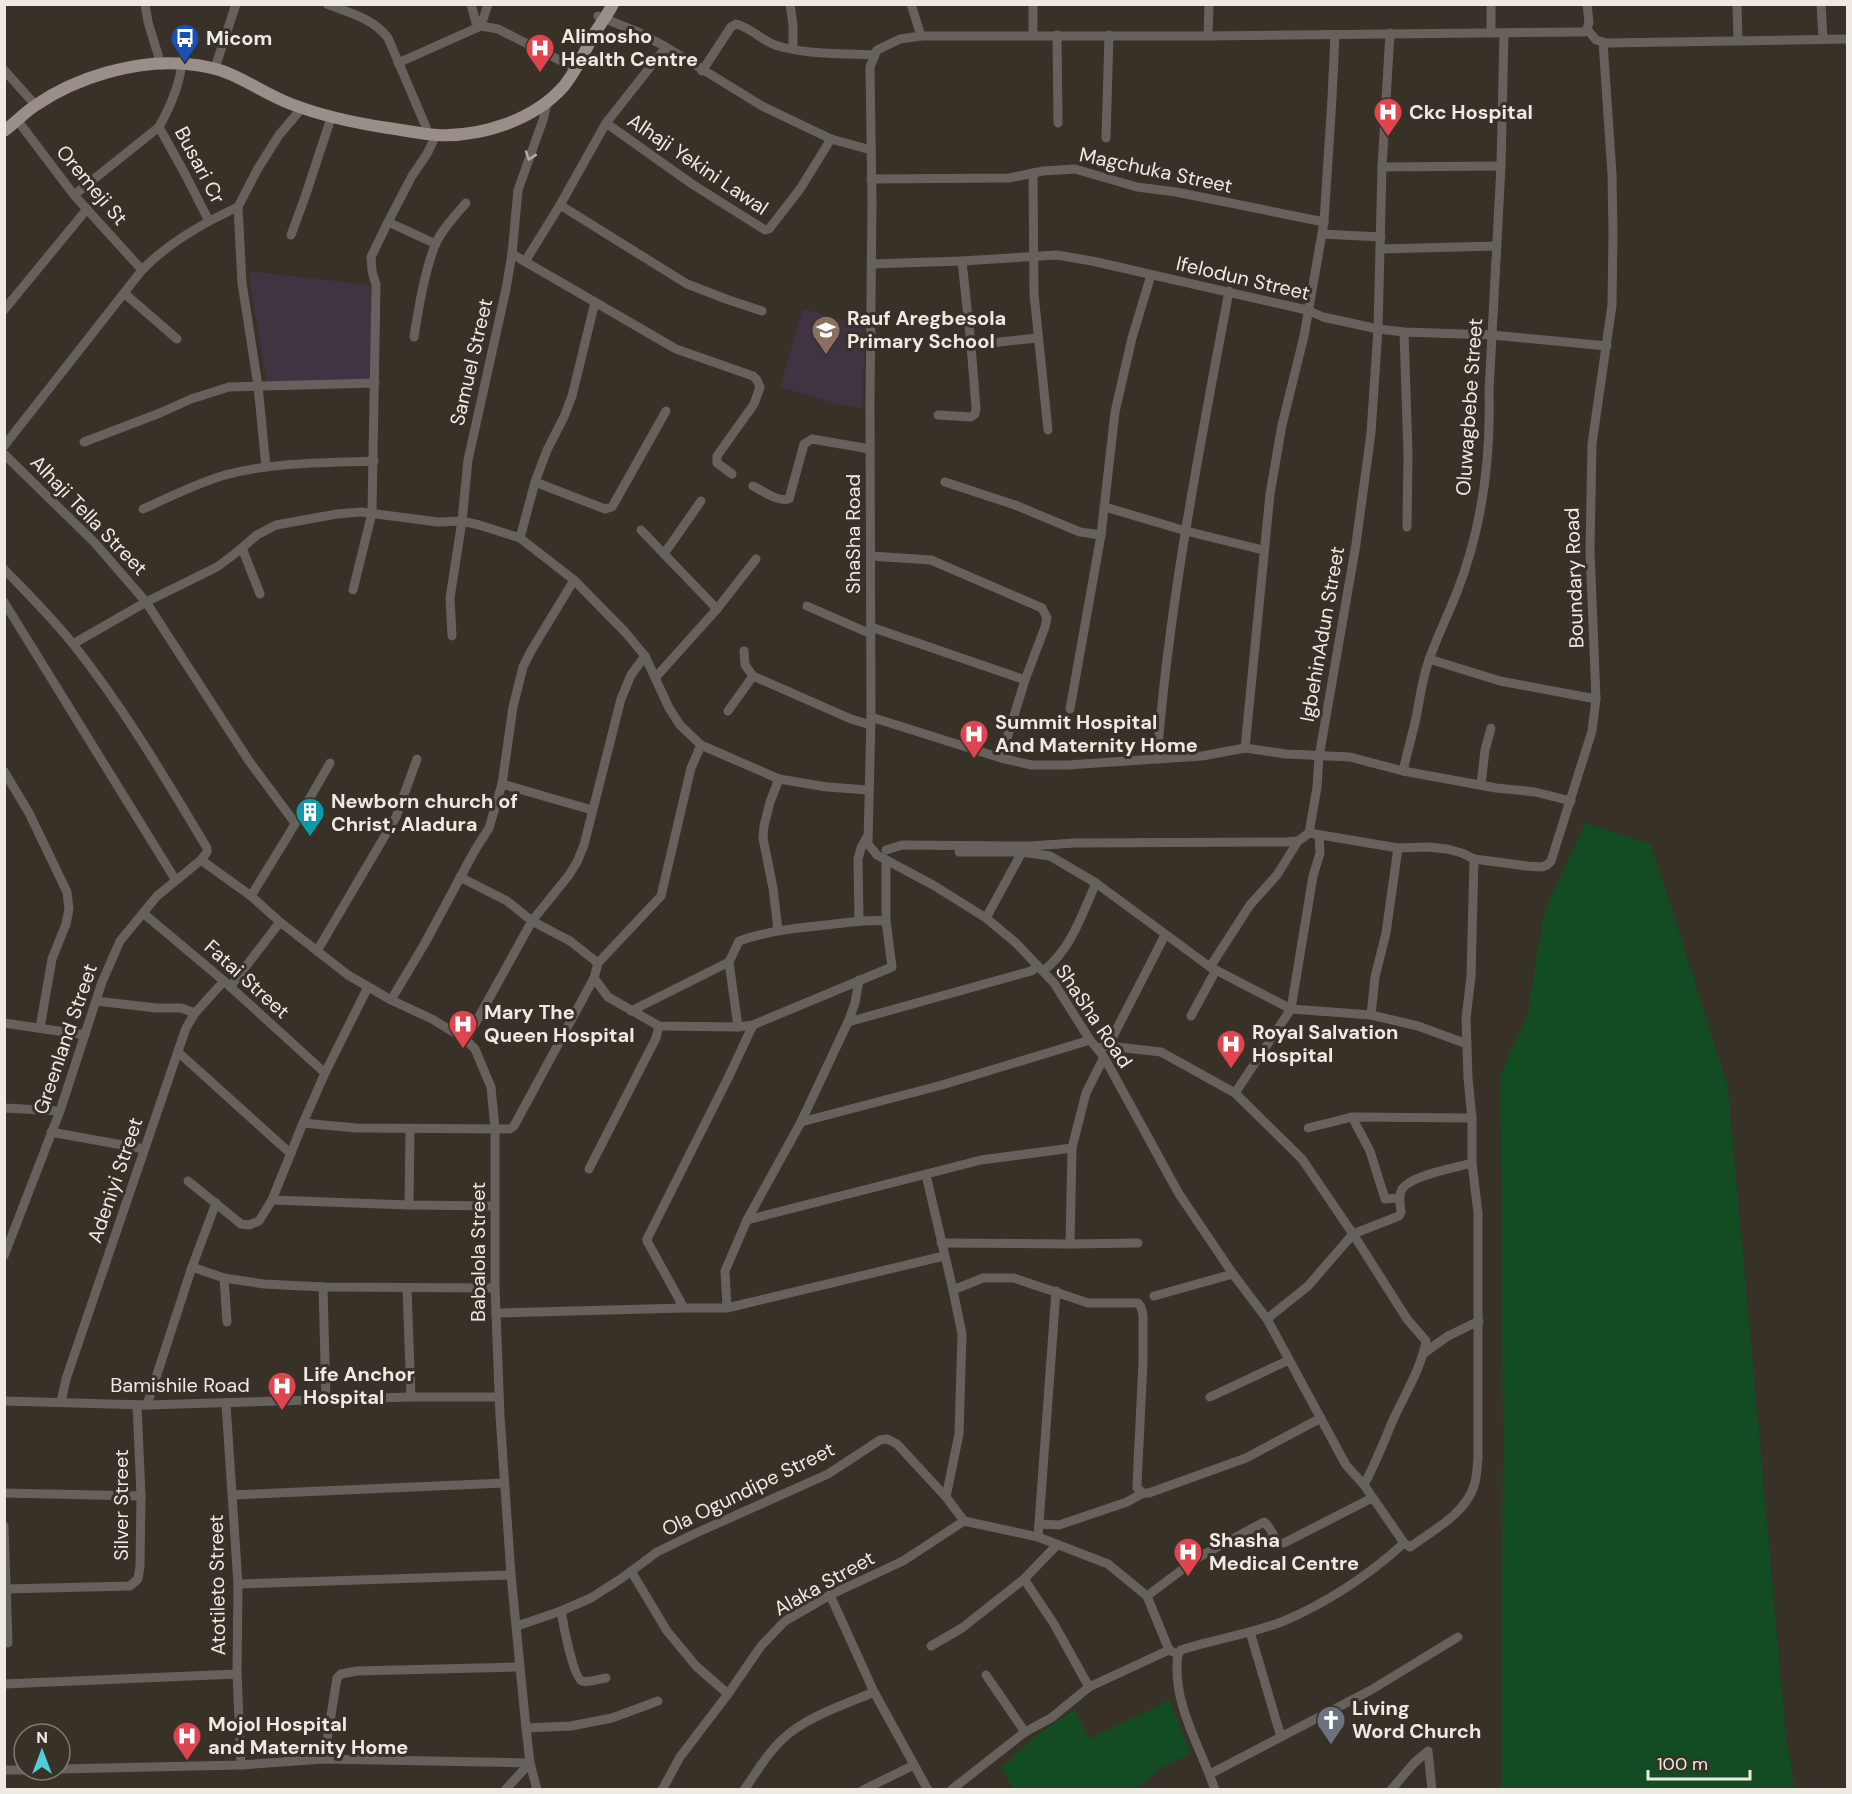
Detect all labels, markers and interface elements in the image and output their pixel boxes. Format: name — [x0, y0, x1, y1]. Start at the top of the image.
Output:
bus stop icon: Micom — [169, 22, 201, 64]
place label: Alimosho Health Centre — [561, 23, 698, 72]
place label: Micom — [206, 25, 272, 51]
hospital icon: Alimosho Health Centre — [524, 32, 556, 74]
hospital icon: Ckc Hospital — [1372, 96, 1404, 138]
place label: Ckc Hospital — [1409, 99, 1533, 125]
street label: Alhaji Yekini Lawal — [623, 107, 773, 221]
street label: Busari Cr — [169, 122, 231, 208]
street label: Oremeji St — [51, 139, 133, 231]
street label: Magchuka Street — [1077, 141, 1235, 199]
one-way arrow — [524, 150, 537, 161]
street label: Ifelodun Street — [1174, 250, 1312, 306]
street label: Samuel Street — [444, 296, 498, 428]
place label: Rauf Aregbesola Primary School — [847, 305, 1006, 354]
school or university icon: Rauf Aregbesola Primary School — [810, 314, 842, 356]
street label: Oluwagbebe Street — [1450, 317, 1488, 497]
street label: Alhaji Tella Street — [25, 449, 153, 581]
street label: ShaSha Road — [840, 474, 866, 594]
street label: Boundary Road — [1559, 507, 1589, 649]
street label: IgbehinAdun Street — [1294, 544, 1350, 724]
place label: Summit Hospital And Maternity Home — [995, 709, 1198, 758]
hospital icon: Summit Hospital And Maternity Home — [958, 718, 990, 760]
place label: Newborn church of Christ, Aladura — [331, 788, 518, 837]
building icon: Newborn church of Christ, Aladura — [294, 796, 326, 838]
street label: Fatai Street — [199, 934, 295, 1024]
street label: ShaSha Road — [1050, 959, 1138, 1073]
street label: Greenland Street — [27, 960, 103, 1118]
place label: Mary The Queen Hospital — [484, 999, 635, 1048]
hospital icon: Mary The Queen Hospital — [447, 1008, 479, 1050]
place label: Royal Salvation Hospital — [1252, 1019, 1398, 1068]
hospital icon: Royal Salvation Hospital — [1215, 1028, 1247, 1070]
street label: Adeniyi Street — [81, 1114, 149, 1246]
street label: Babalola Street — [465, 1182, 491, 1322]
place label: Life Anchor Hospital — [303, 1361, 415, 1410]
hospital icon: Life Anchor Hospital — [266, 1370, 298, 1412]
street label: Bamishile Road — [110, 1372, 250, 1398]
street label: Ola Ogundipe Street — [657, 1436, 839, 1542]
street label: Silver Street — [108, 1449, 134, 1561]
street label: Atotileto Street — [203, 1514, 231, 1656]
place label: Shasha Medical Centre — [1209, 1527, 1359, 1576]
hospital icon: Shasha Medical Centre — [1172, 1536, 1204, 1578]
street label: Alaka Street — [769, 1545, 879, 1621]
place label: Living Word Church — [1352, 1695, 1481, 1744]
church icon: Living Word Church — [1315, 1704, 1347, 1746]
place label: Mojol Hospital and Maternity Home — [208, 1711, 408, 1760]
hospital icon: Mojol Hospital and Maternity Home — [171, 1720, 203, 1762]
north arrow — [12, 1722, 72, 1782]
text: N — [36, 1727, 48, 1748]
scale bar — [1648, 1743, 1750, 1781]
text: 100 m — [1657, 1752, 1708, 1776]

